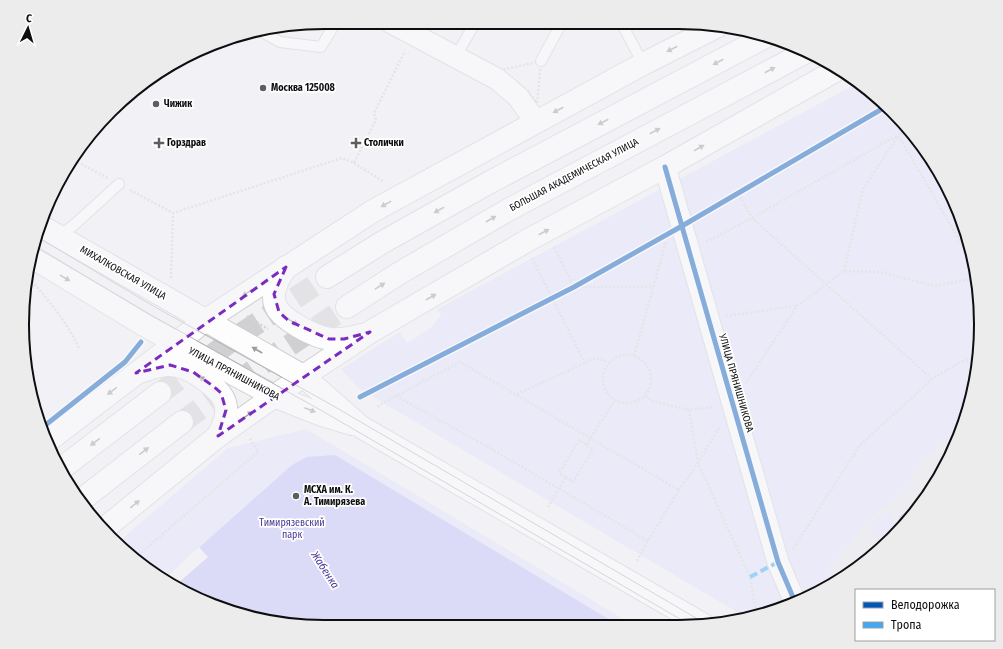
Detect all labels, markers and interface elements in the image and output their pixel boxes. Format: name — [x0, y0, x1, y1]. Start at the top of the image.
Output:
north arrow — [8, 8, 48, 48]
text: С — [25, 12, 32, 25]
one-way arrow — [667, 46, 678, 52]
one-way arrow — [713, 59, 724, 65]
one-way arrow — [764, 67, 776, 73]
place label: Москва 125008 — [271, 82, 336, 94]
marker: Москва 125008 — [258, 83, 268, 93]
place label: Чижик — [164, 98, 193, 110]
marker: Чижик — [151, 99, 161, 109]
one-way arrow — [552, 107, 564, 114]
one-way arrow — [598, 119, 609, 126]
one-way arrow — [649, 128, 661, 135]
street label: БОЛЬШАЯ АКАДЕМИЧЕСКАЯ УЛИЦА — [507, 135, 641, 214]
place label: Горздрав — [167, 137, 206, 149]
place label: Столички — [364, 137, 404, 149]
marker: Горздрав — [154, 138, 164, 148]
marker: Столички — [351, 138, 361, 148]
one-way arrow — [693, 144, 705, 151]
one-way arrow — [380, 200, 392, 207]
one-way arrow — [433, 207, 445, 213]
one-way arrow — [485, 216, 497, 223]
one-way arrow — [538, 228, 549, 235]
street label: МИХАЛКОВСКАЯ УЛИЦА — [78, 243, 169, 303]
one-way arrow — [59, 274, 71, 281]
one-way arrow — [374, 282, 385, 289]
one-way arrow — [242, 289, 252, 297]
one-way arrow — [425, 293, 437, 300]
one-way arrow — [287, 319, 299, 326]
street label: УЛИЦА ПРЯНИШНИКОВА — [716, 332, 756, 434]
street label: УЛИЦА ПРЯНИШНИКОВА — [185, 344, 282, 404]
one-way arrow — [251, 346, 263, 353]
one-way arrow — [199, 376, 209, 384]
one-way arrow — [106, 387, 117, 396]
one-way arrow — [305, 408, 317, 414]
one-way arrow — [242, 411, 253, 419]
one-way arrow — [90, 437, 101, 446]
one-way arrow — [139, 447, 150, 455]
place label: МСХА им. К. А. Тимирязева — [303, 484, 365, 508]
marker: МСХА им. К. А. Тимирязева — [291, 491, 301, 501]
one-way arrow — [129, 499, 140, 508]
park label: Тимирязевский парк — [259, 517, 325, 541]
water label: Жабенка — [308, 548, 342, 591]
legend — [855, 589, 995, 641]
text: Велодорожка — [891, 598, 960, 612]
text: Тропа — [891, 618, 922, 632]

